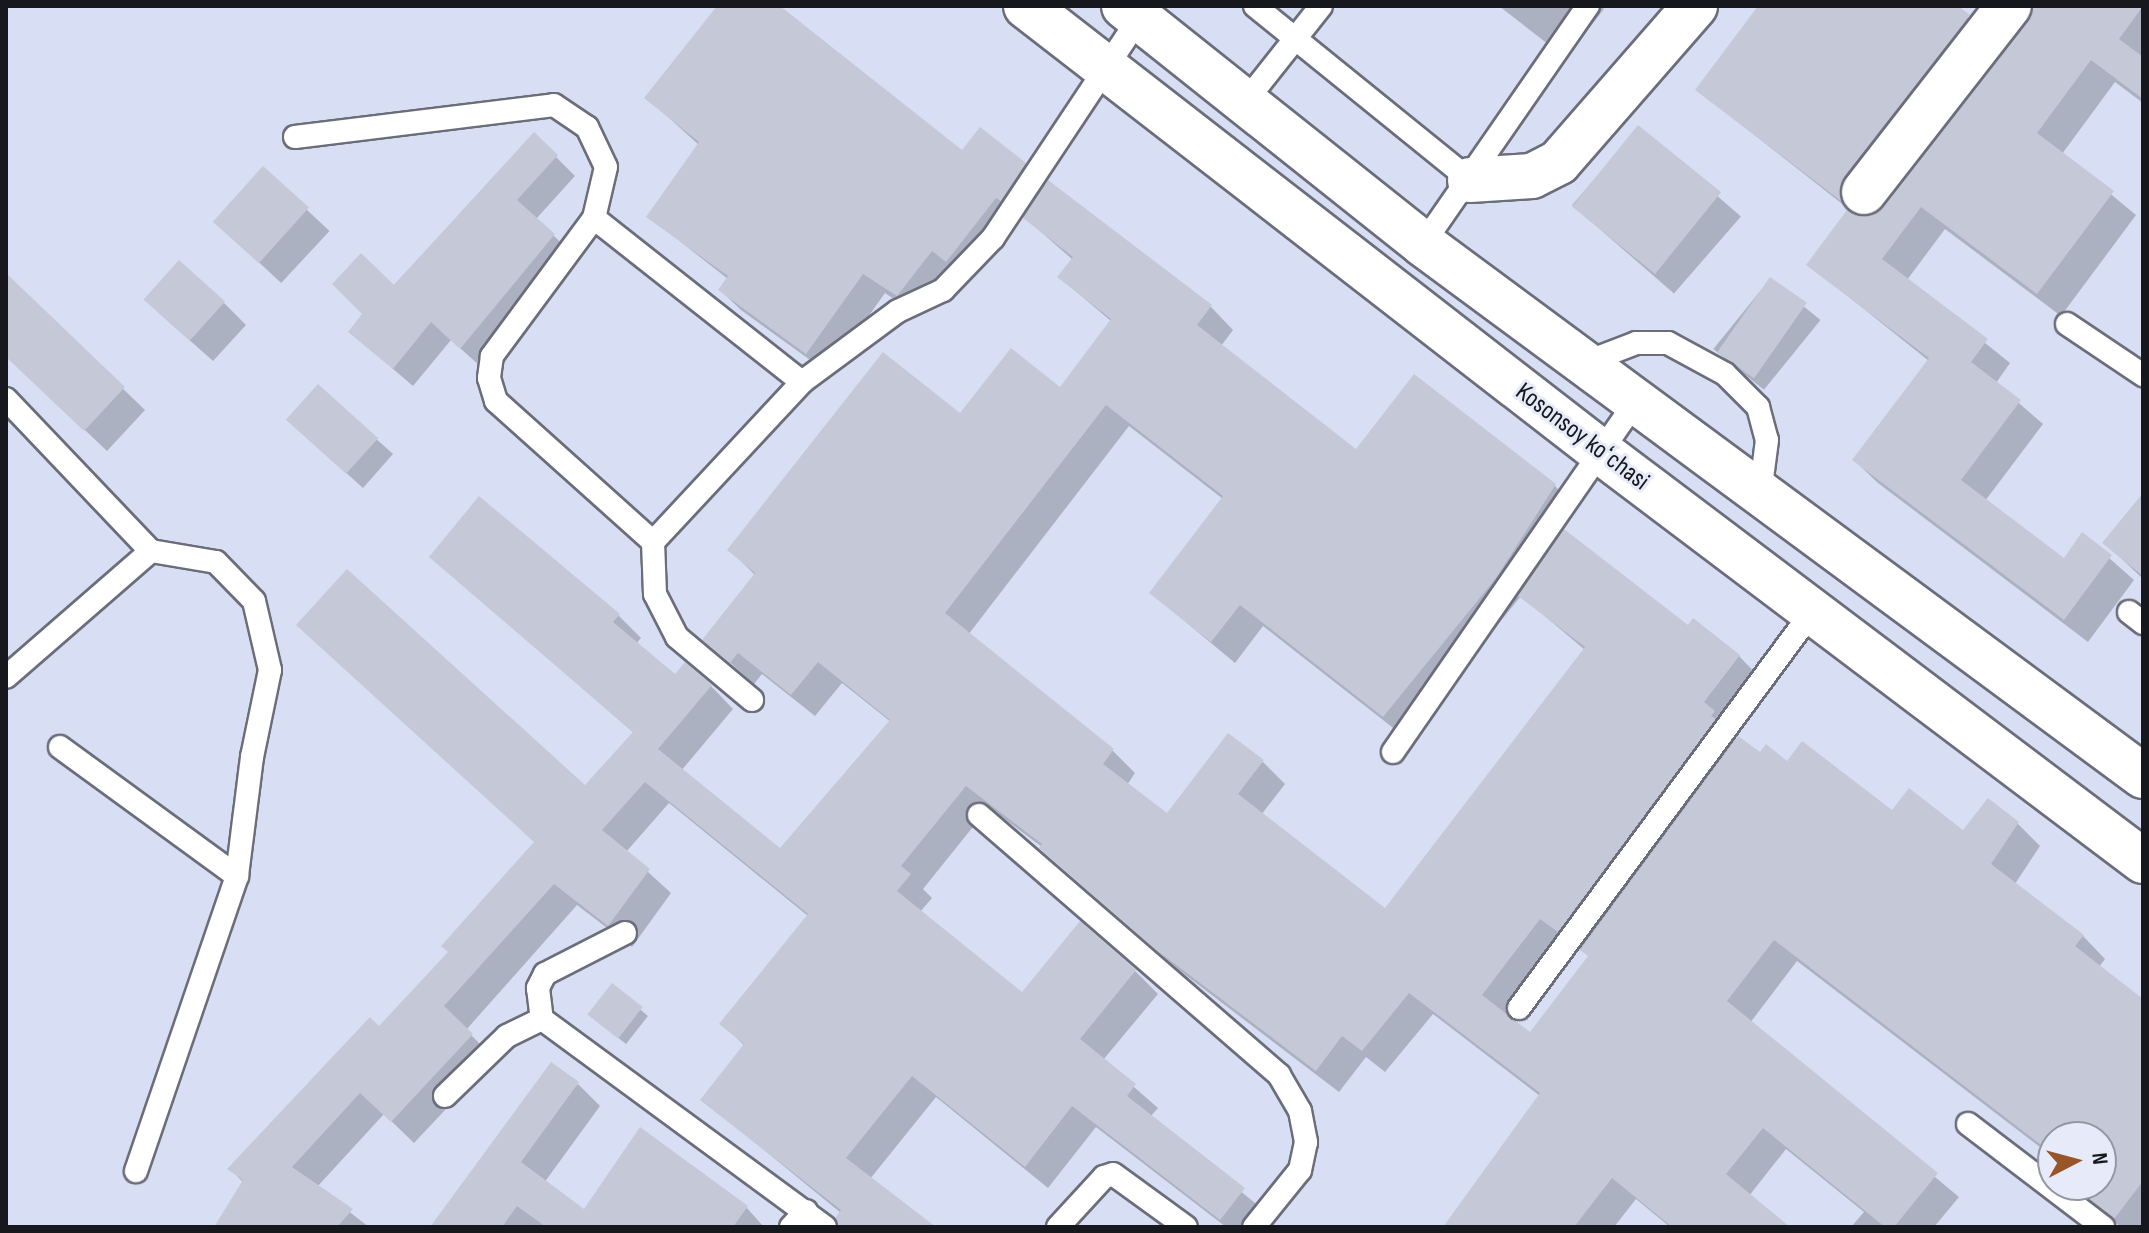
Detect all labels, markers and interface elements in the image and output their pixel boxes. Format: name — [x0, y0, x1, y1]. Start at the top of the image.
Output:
street label: Kosonsoy koʻchasi — [1509, 377, 1655, 497]
north arrow — [2037, 1121, 2117, 1201]
text: N — [2085, 1151, 2113, 1166]

